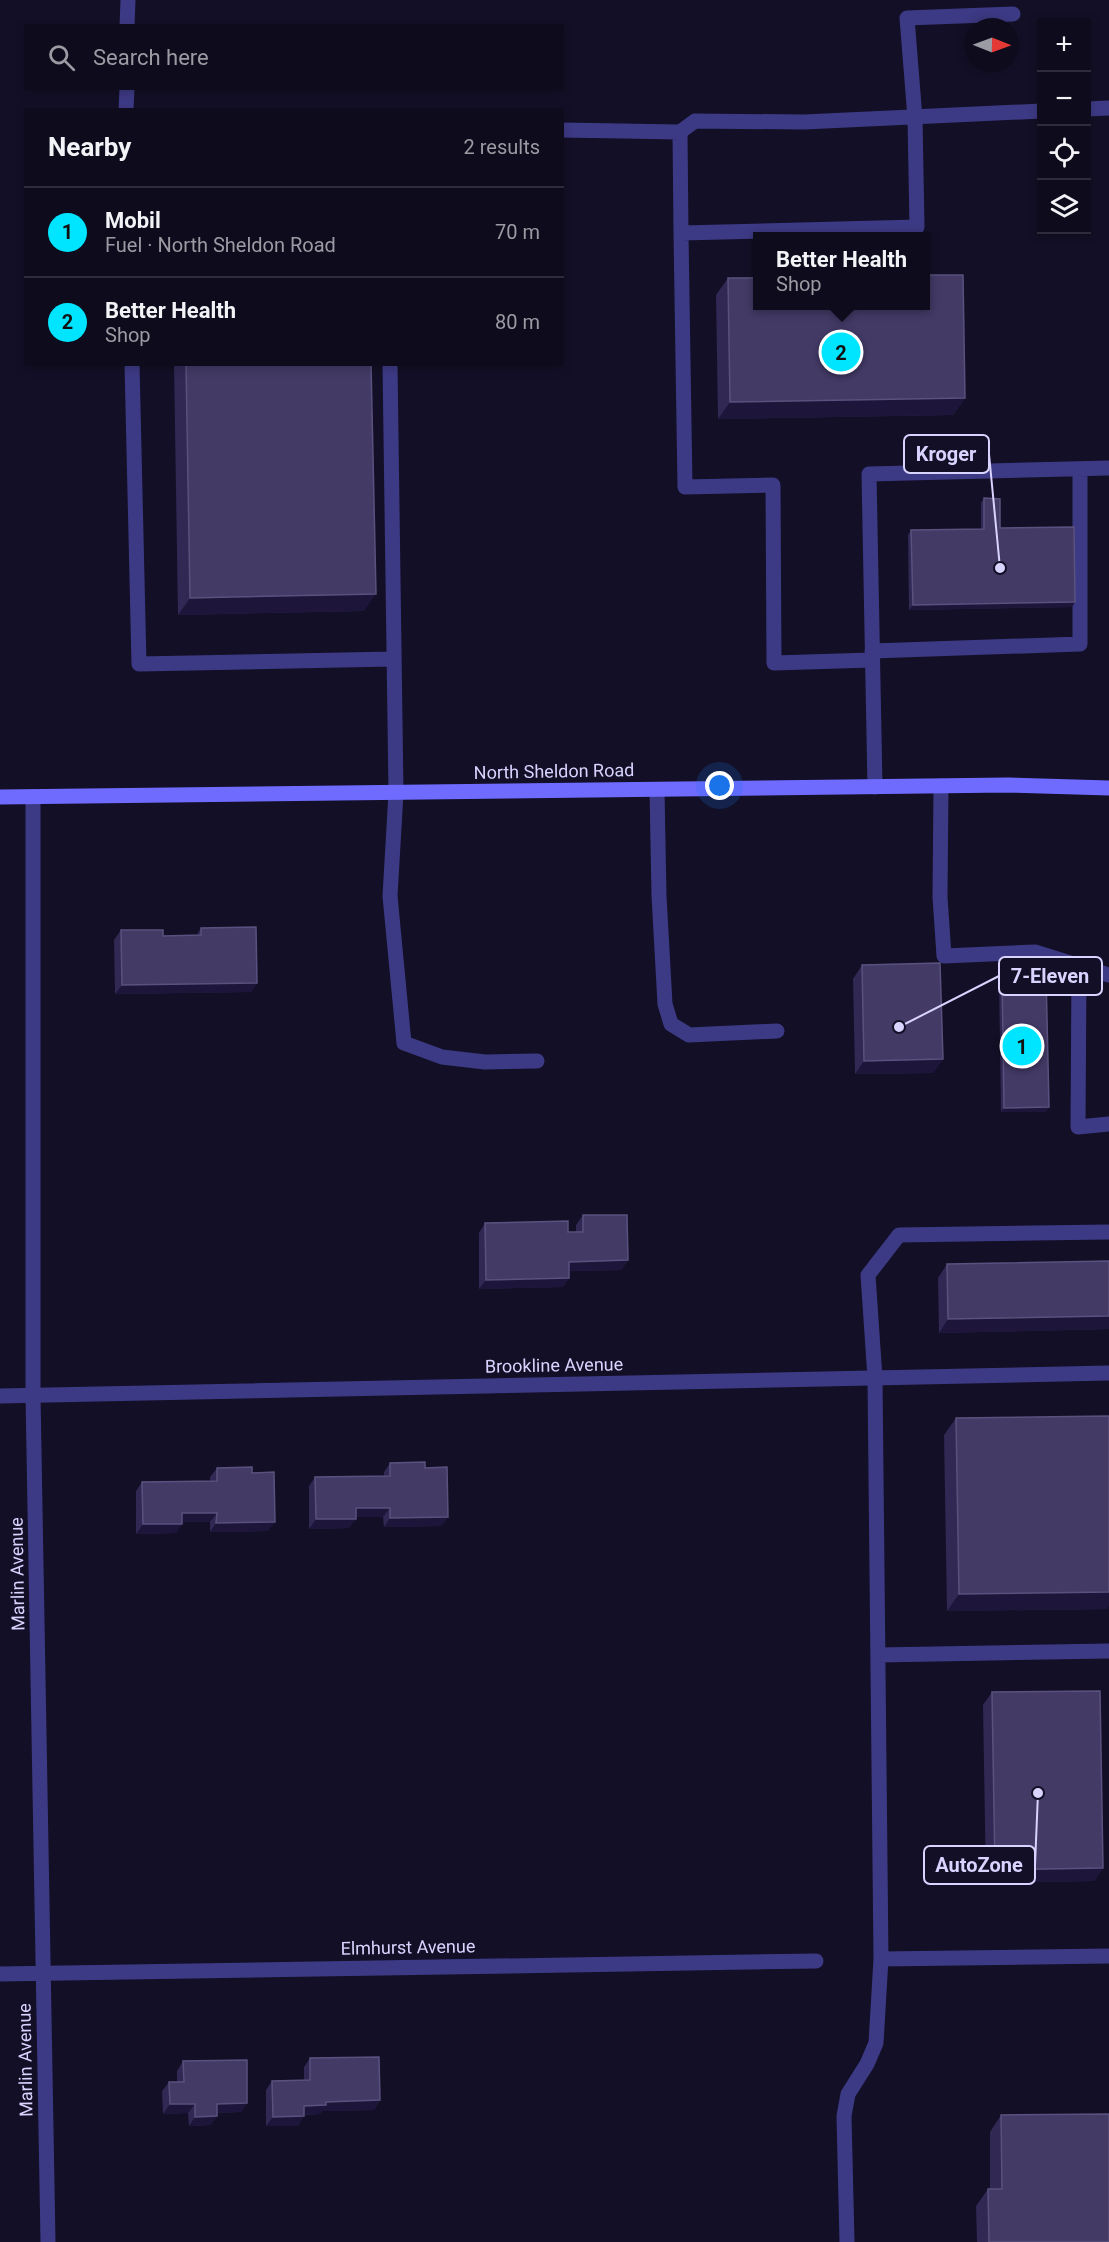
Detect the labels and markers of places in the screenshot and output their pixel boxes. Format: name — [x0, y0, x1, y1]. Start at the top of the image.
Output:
pin: 2 — [822, 330, 860, 374]
callout: Kroger — [904, 435, 989, 473]
callout: 7-Eleven — [999, 957, 1102, 995]
pin: 1 — [1002, 1024, 1042, 1068]
callout: AutoZone — [924, 1846, 1035, 1884]

